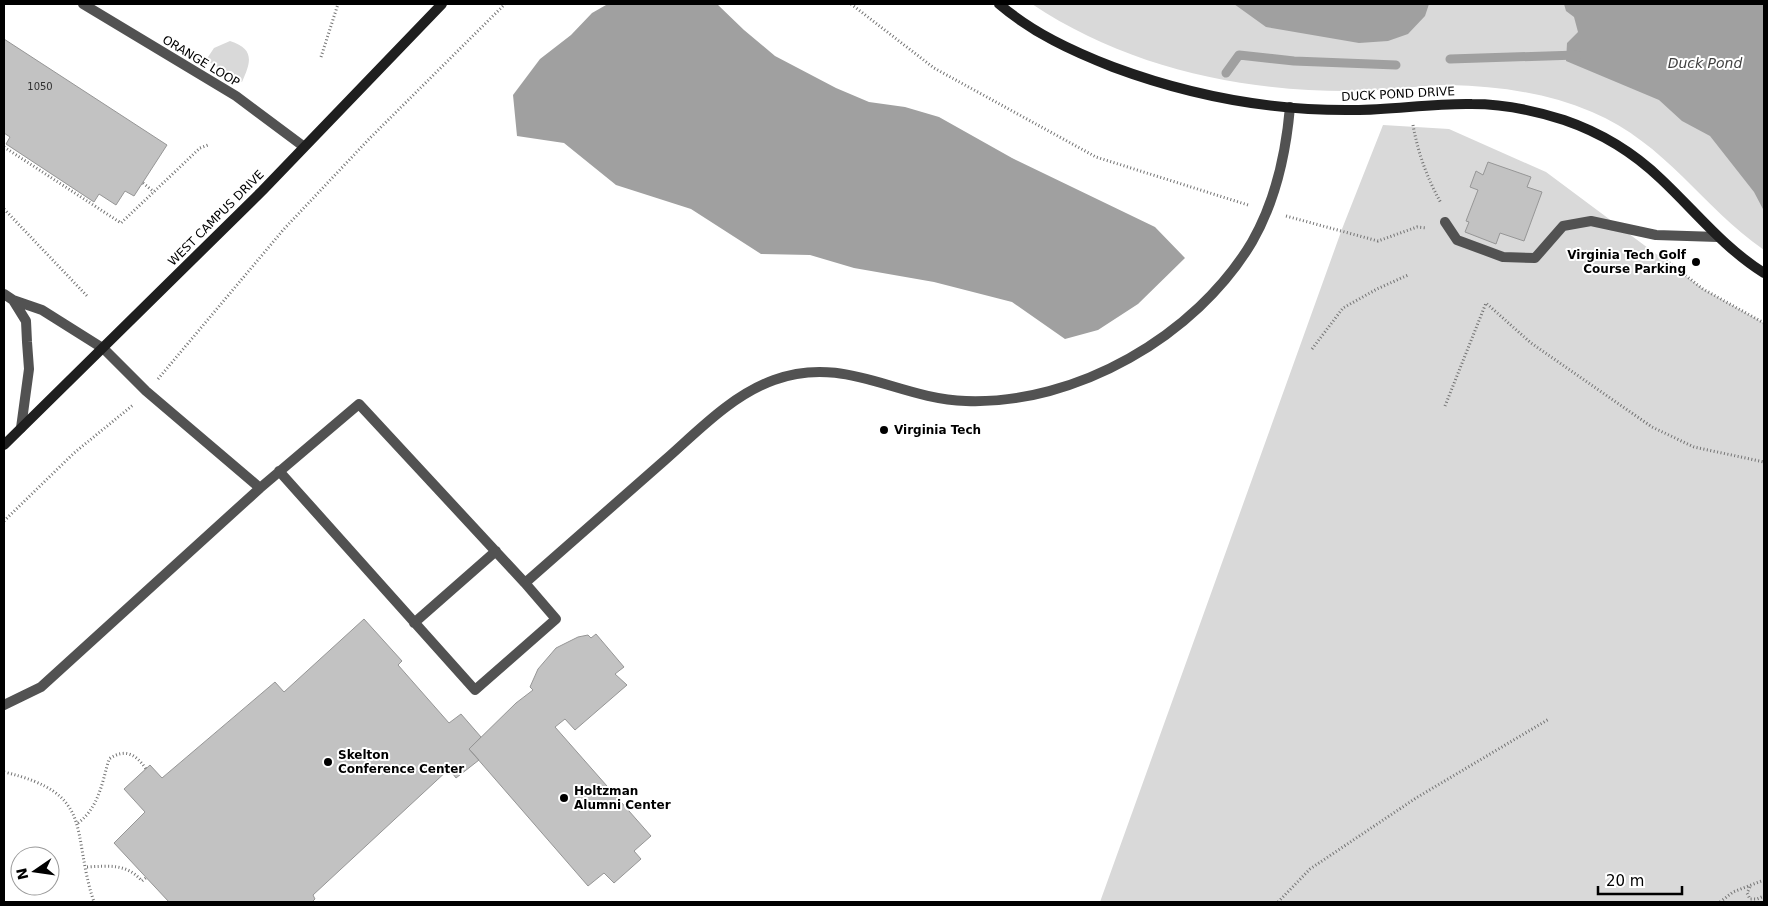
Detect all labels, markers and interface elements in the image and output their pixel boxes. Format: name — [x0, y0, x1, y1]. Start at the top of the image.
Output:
street label: ORANGE LOOP — [160, 32, 242, 90]
water label: Duck Pond — [1668, 55, 1742, 71]
house number: 1050 — [27, 81, 53, 92]
street label: DUCK POND DRIVE — [1341, 84, 1455, 104]
street label: WEST CAMPUS DRIVE — [165, 167, 267, 269]
place label: Virginia Tech Golf Course Parking — [1567, 248, 1687, 276]
marker: Virginia Tech Golf Course Parking — [1690, 256, 1702, 268]
place label: Virginia Tech — [894, 423, 981, 437]
marker: Virginia Tech — [878, 424, 890, 436]
place label: Skelton Conference Center — [338, 748, 464, 776]
marker: Skelton Conference Center — [322, 756, 334, 768]
place label: Holtzman Alumni Center — [574, 784, 671, 812]
marker: Holtzman Alumni Center — [558, 792, 570, 804]
north arrow — [10, 846, 60, 896]
scale bar — [1598, 864, 1682, 896]
text: N — [13, 866, 31, 881]
text: 20 m — [1606, 872, 1644, 890]

